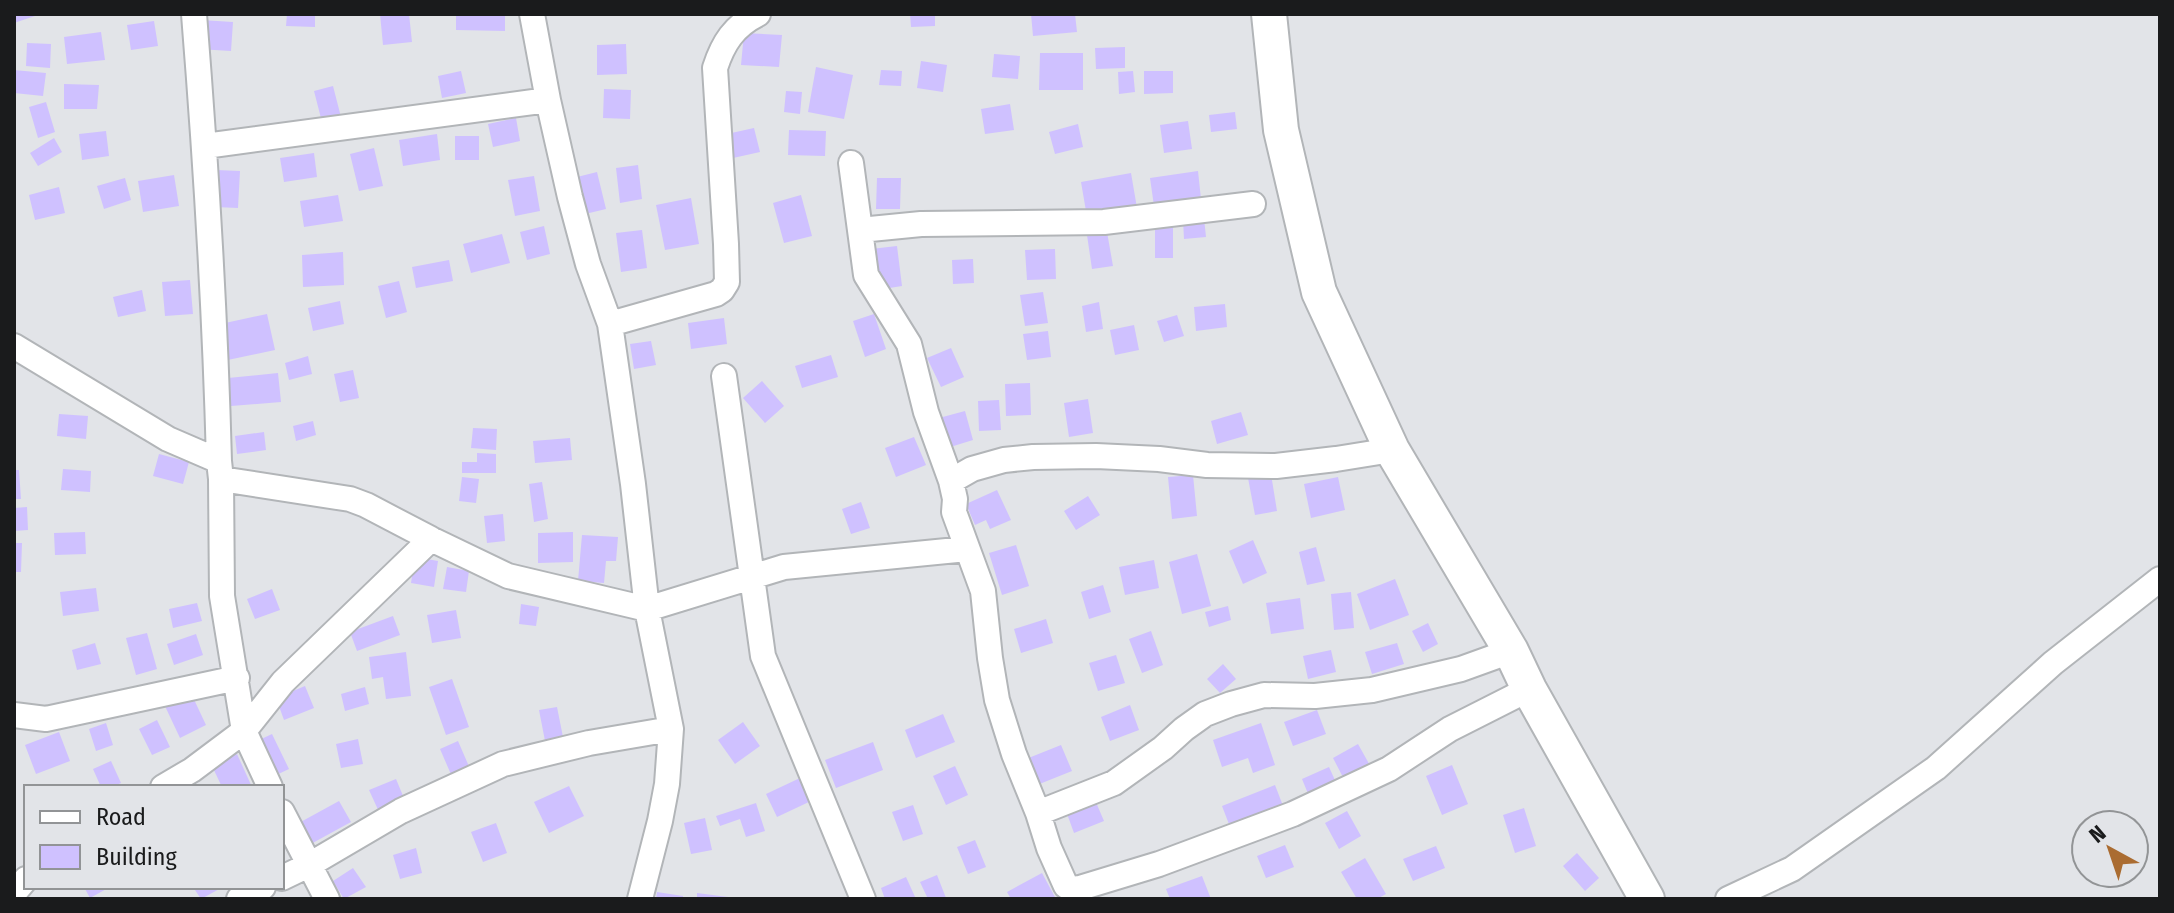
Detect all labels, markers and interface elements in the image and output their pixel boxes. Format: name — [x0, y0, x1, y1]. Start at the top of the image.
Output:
legend — [24, 785, 284, 889]
text: Road — [96, 803, 146, 831]
north arrow — [2070, 809, 2150, 889]
text: N — [2084, 819, 2111, 849]
text: Building — [96, 843, 178, 871]

